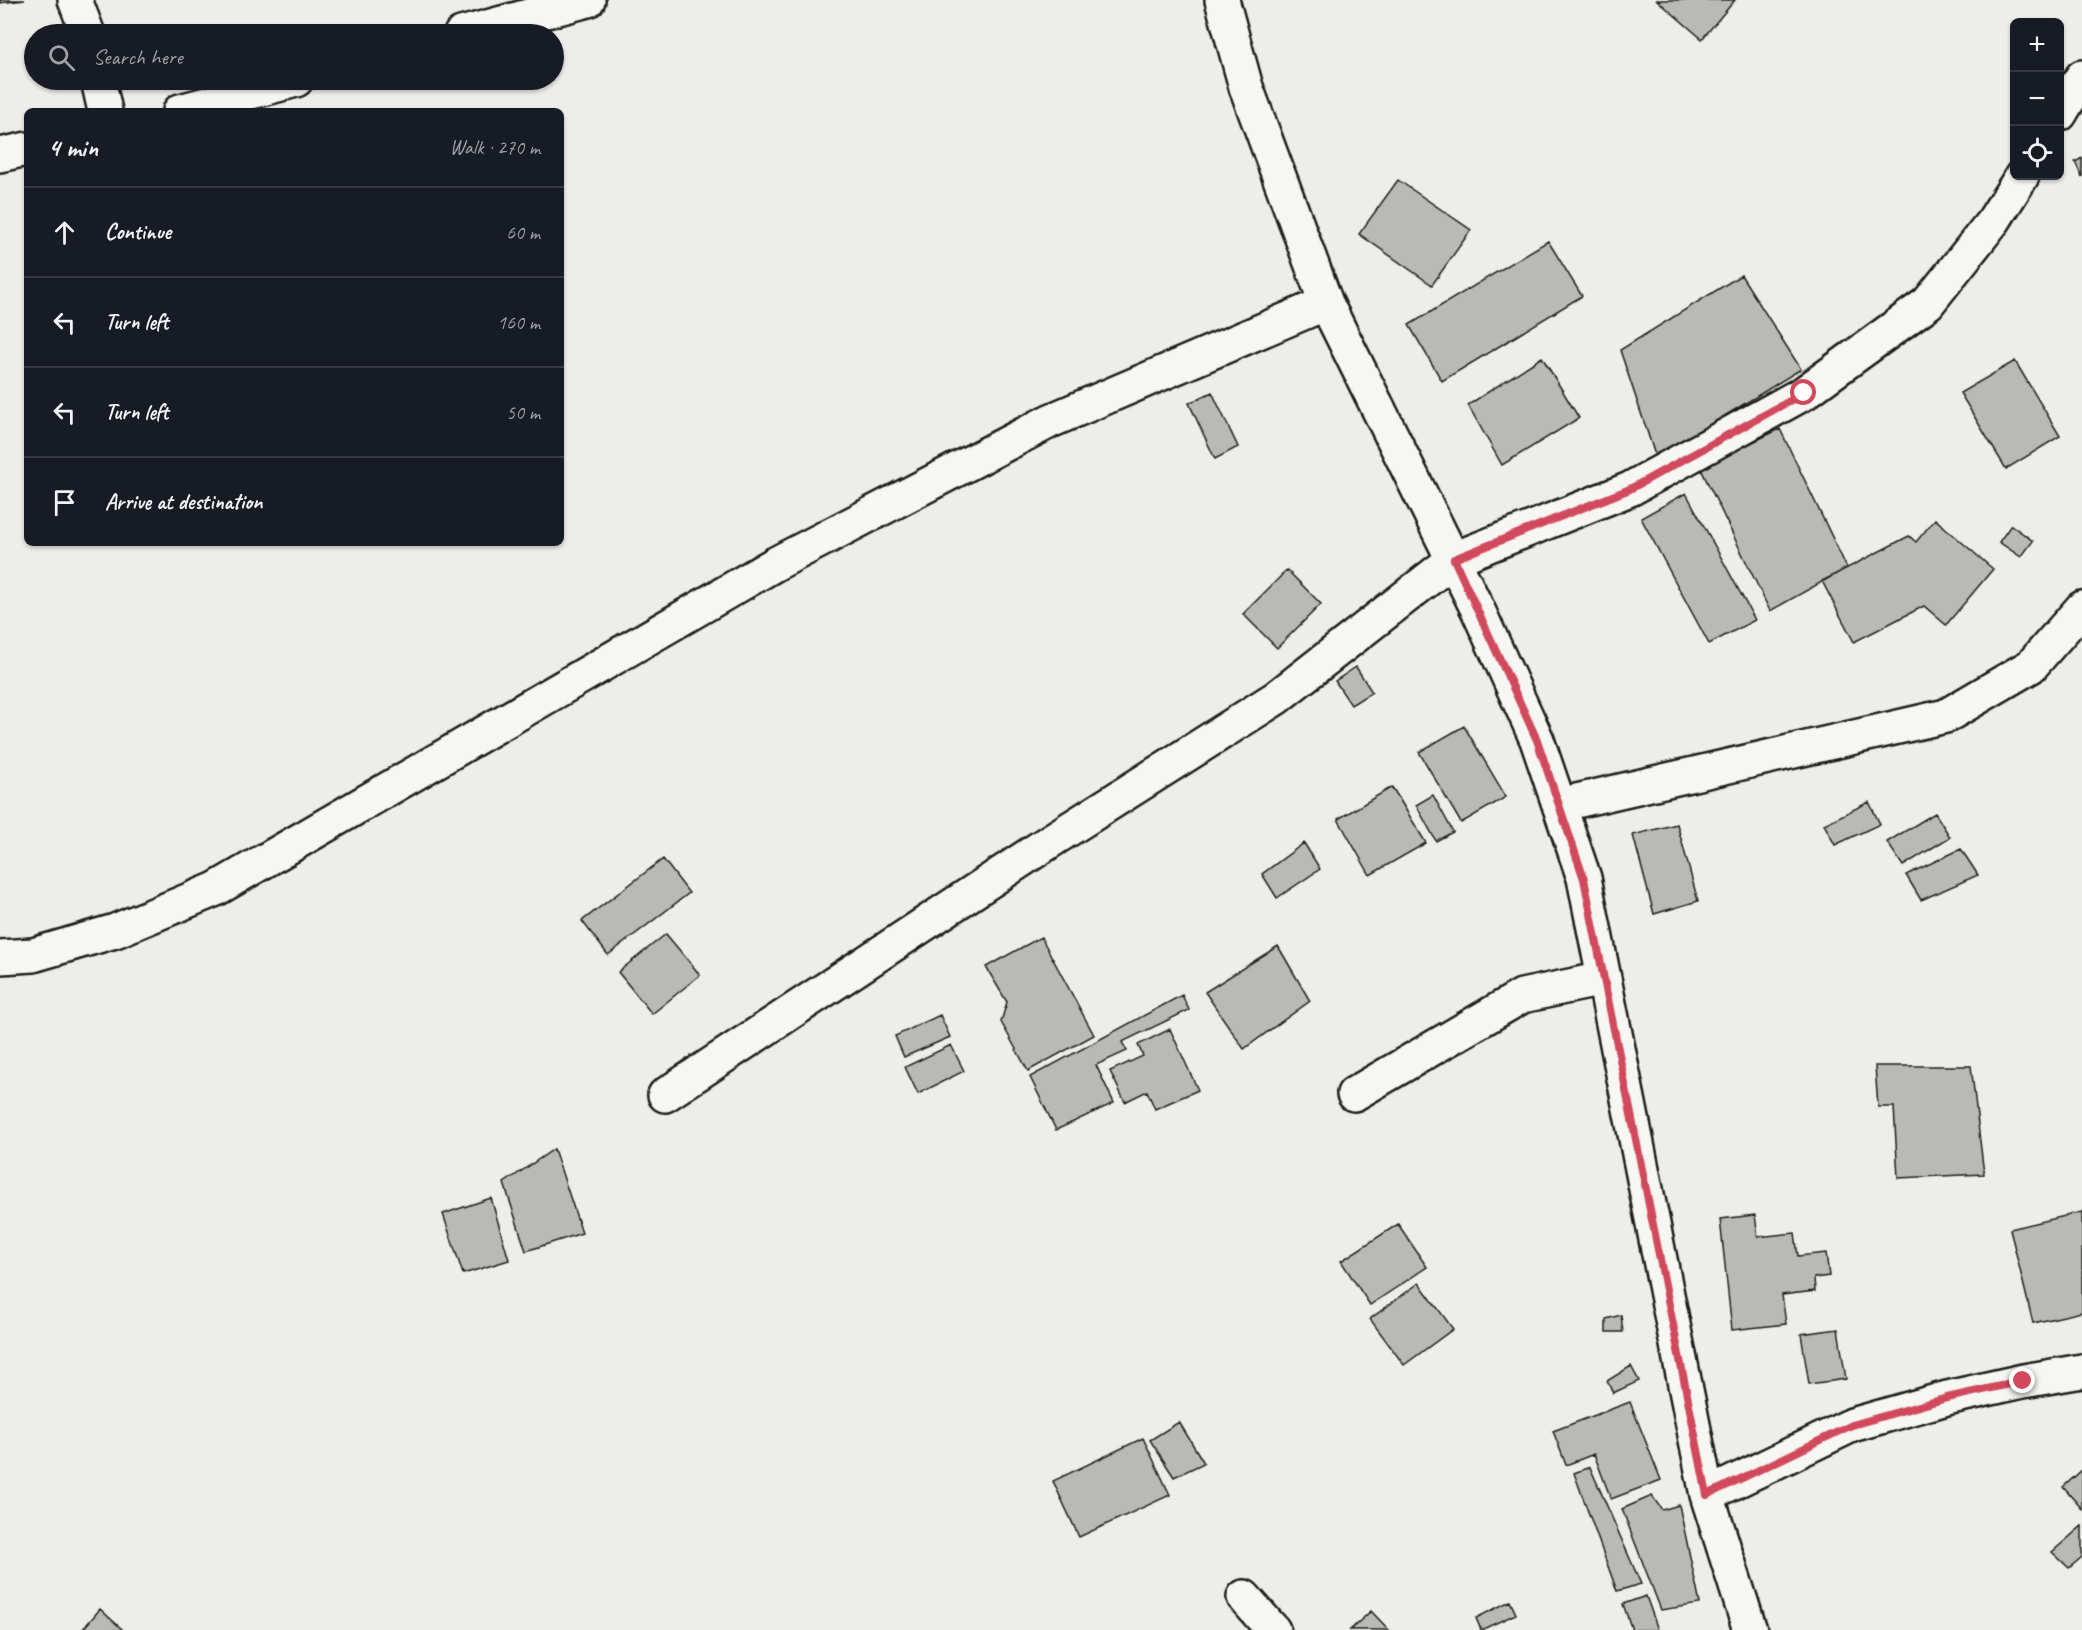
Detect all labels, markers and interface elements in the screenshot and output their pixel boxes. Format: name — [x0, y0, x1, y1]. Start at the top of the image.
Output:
map controls — [2010, 18, 2064, 180]
button: + — [2010, 18, 2064, 72]
search box — [24, 24, 564, 90]
icon: search — [45, 41, 78, 74]
text: Search here — [93, 43, 183, 71]
button: − — [2010, 72, 2064, 126]
button: locate — [2010, 126, 2064, 180]
text: 4 min — [48, 131, 98, 164]
text: Walk · 270 m — [450, 135, 540, 160]
icon: ahead — [48, 216, 81, 249]
text: Continue — [105, 218, 171, 246]
text: 60 m — [506, 220, 540, 245]
icon: left — [48, 306, 81, 339]
text: Turn left — [105, 308, 169, 336]
text: 160 m — [497, 310, 540, 335]
route start — [1790, 379, 1816, 405]
icon: left — [48, 396, 81, 429]
text: Turn left — [105, 398, 169, 426]
text: 50 m — [506, 400, 540, 425]
icon: arrive — [48, 486, 81, 519]
text: Arrive at destination — [105, 488, 262, 516]
route end — [2009, 1367, 2035, 1393]

